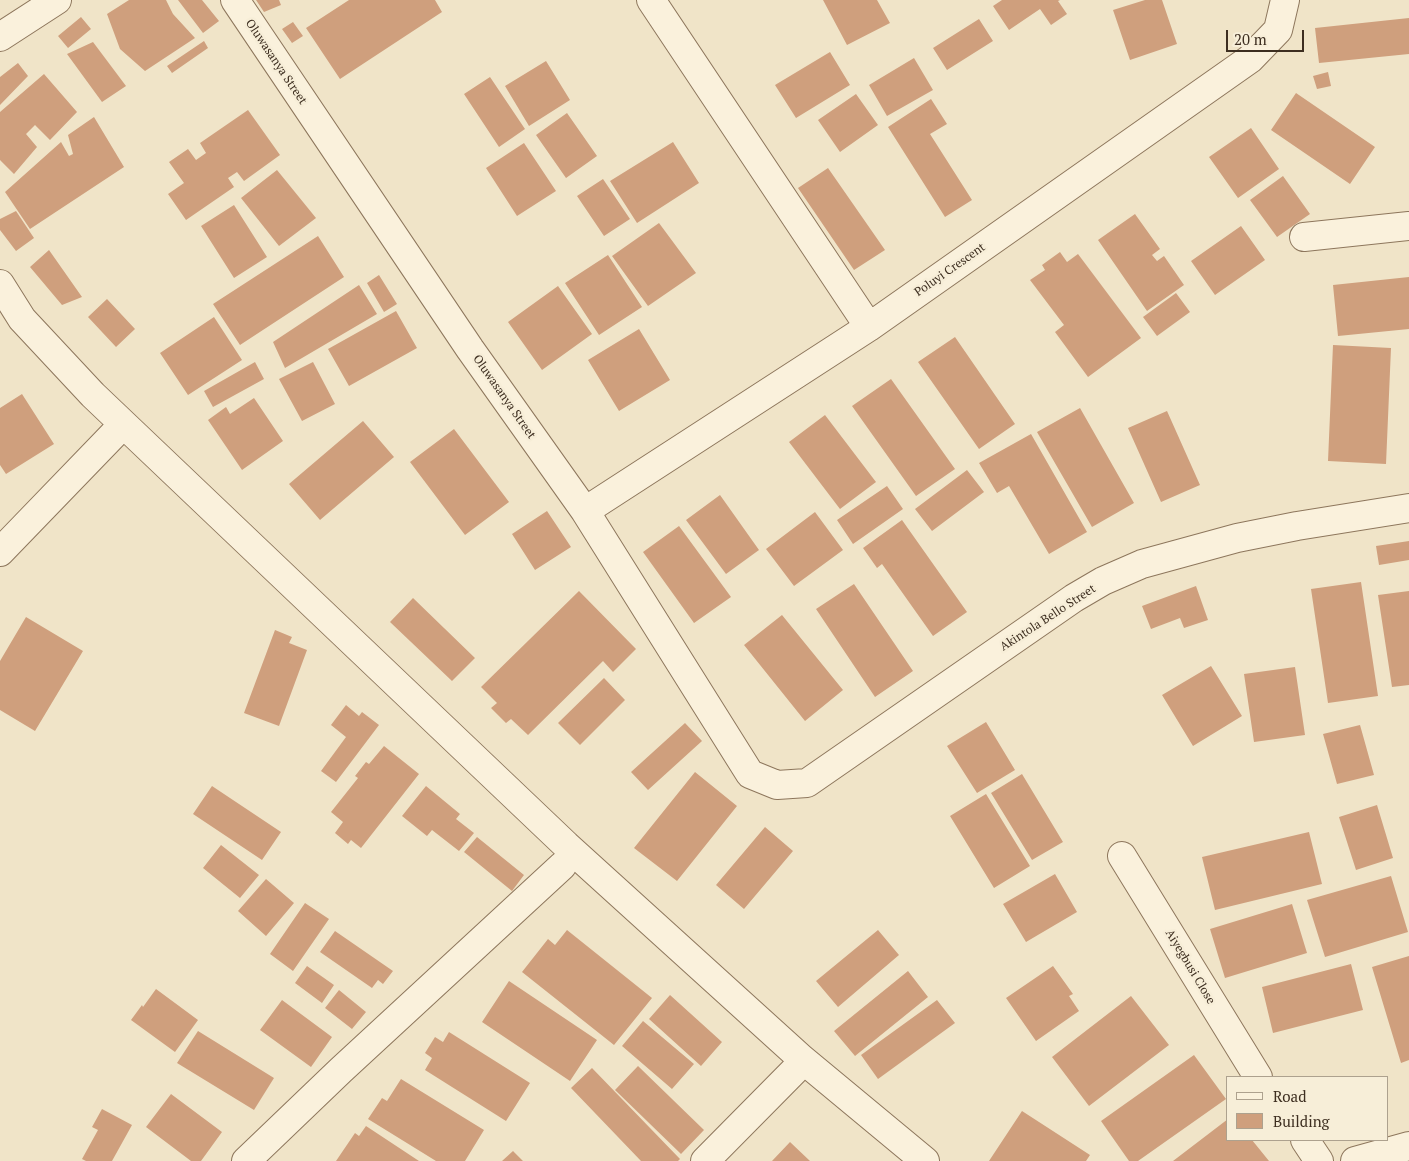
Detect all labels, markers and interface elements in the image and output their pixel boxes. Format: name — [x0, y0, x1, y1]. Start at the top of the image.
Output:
street label: Oluwasanya Street — [242, 17, 310, 107]
scale bar — [1229, 20, 1306, 52]
text: 20 m — [1234, 29, 1267, 49]
street label: Poluyi Crescent — [912, 240, 988, 300]
street label: Oluwasanya Street — [470, 352, 538, 442]
street label: Akintola Bello Street — [998, 582, 1098, 654]
street label: Aiyegbusi Close — [1162, 927, 1218, 1007]
legend — [1226, 1076, 1389, 1141]
text: Road — [1273, 1086, 1306, 1106]
text: Building — [1273, 1111, 1330, 1131]

